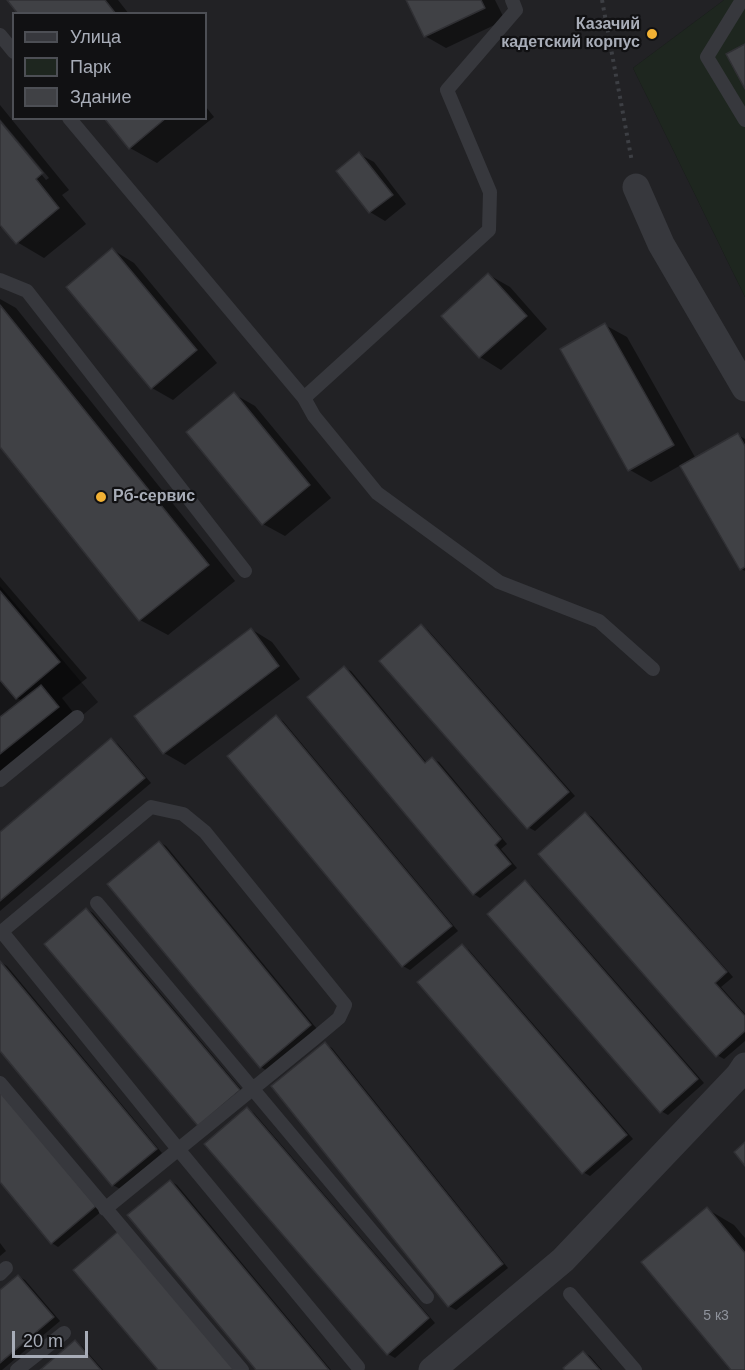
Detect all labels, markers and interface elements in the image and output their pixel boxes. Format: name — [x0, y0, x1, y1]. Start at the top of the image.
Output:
legend — [12, 12, 207, 120]
place label: Казачий кадетский корпус — [501, 15, 640, 53]
text: Улица — [70, 27, 121, 47]
marker: Казачий кадетский корпус — [645, 27, 659, 41]
text: Парк — [70, 57, 111, 77]
text: Здание — [70, 87, 131, 107]
place label: Рб-сервис — [113, 487, 195, 507]
marker: Рб-сервис — [94, 490, 108, 504]
house number: 5 к3 — [703, 1308, 729, 1324]
scale bar — [15, 1319, 92, 1357]
text: 20 m — [23, 1331, 63, 1351]

